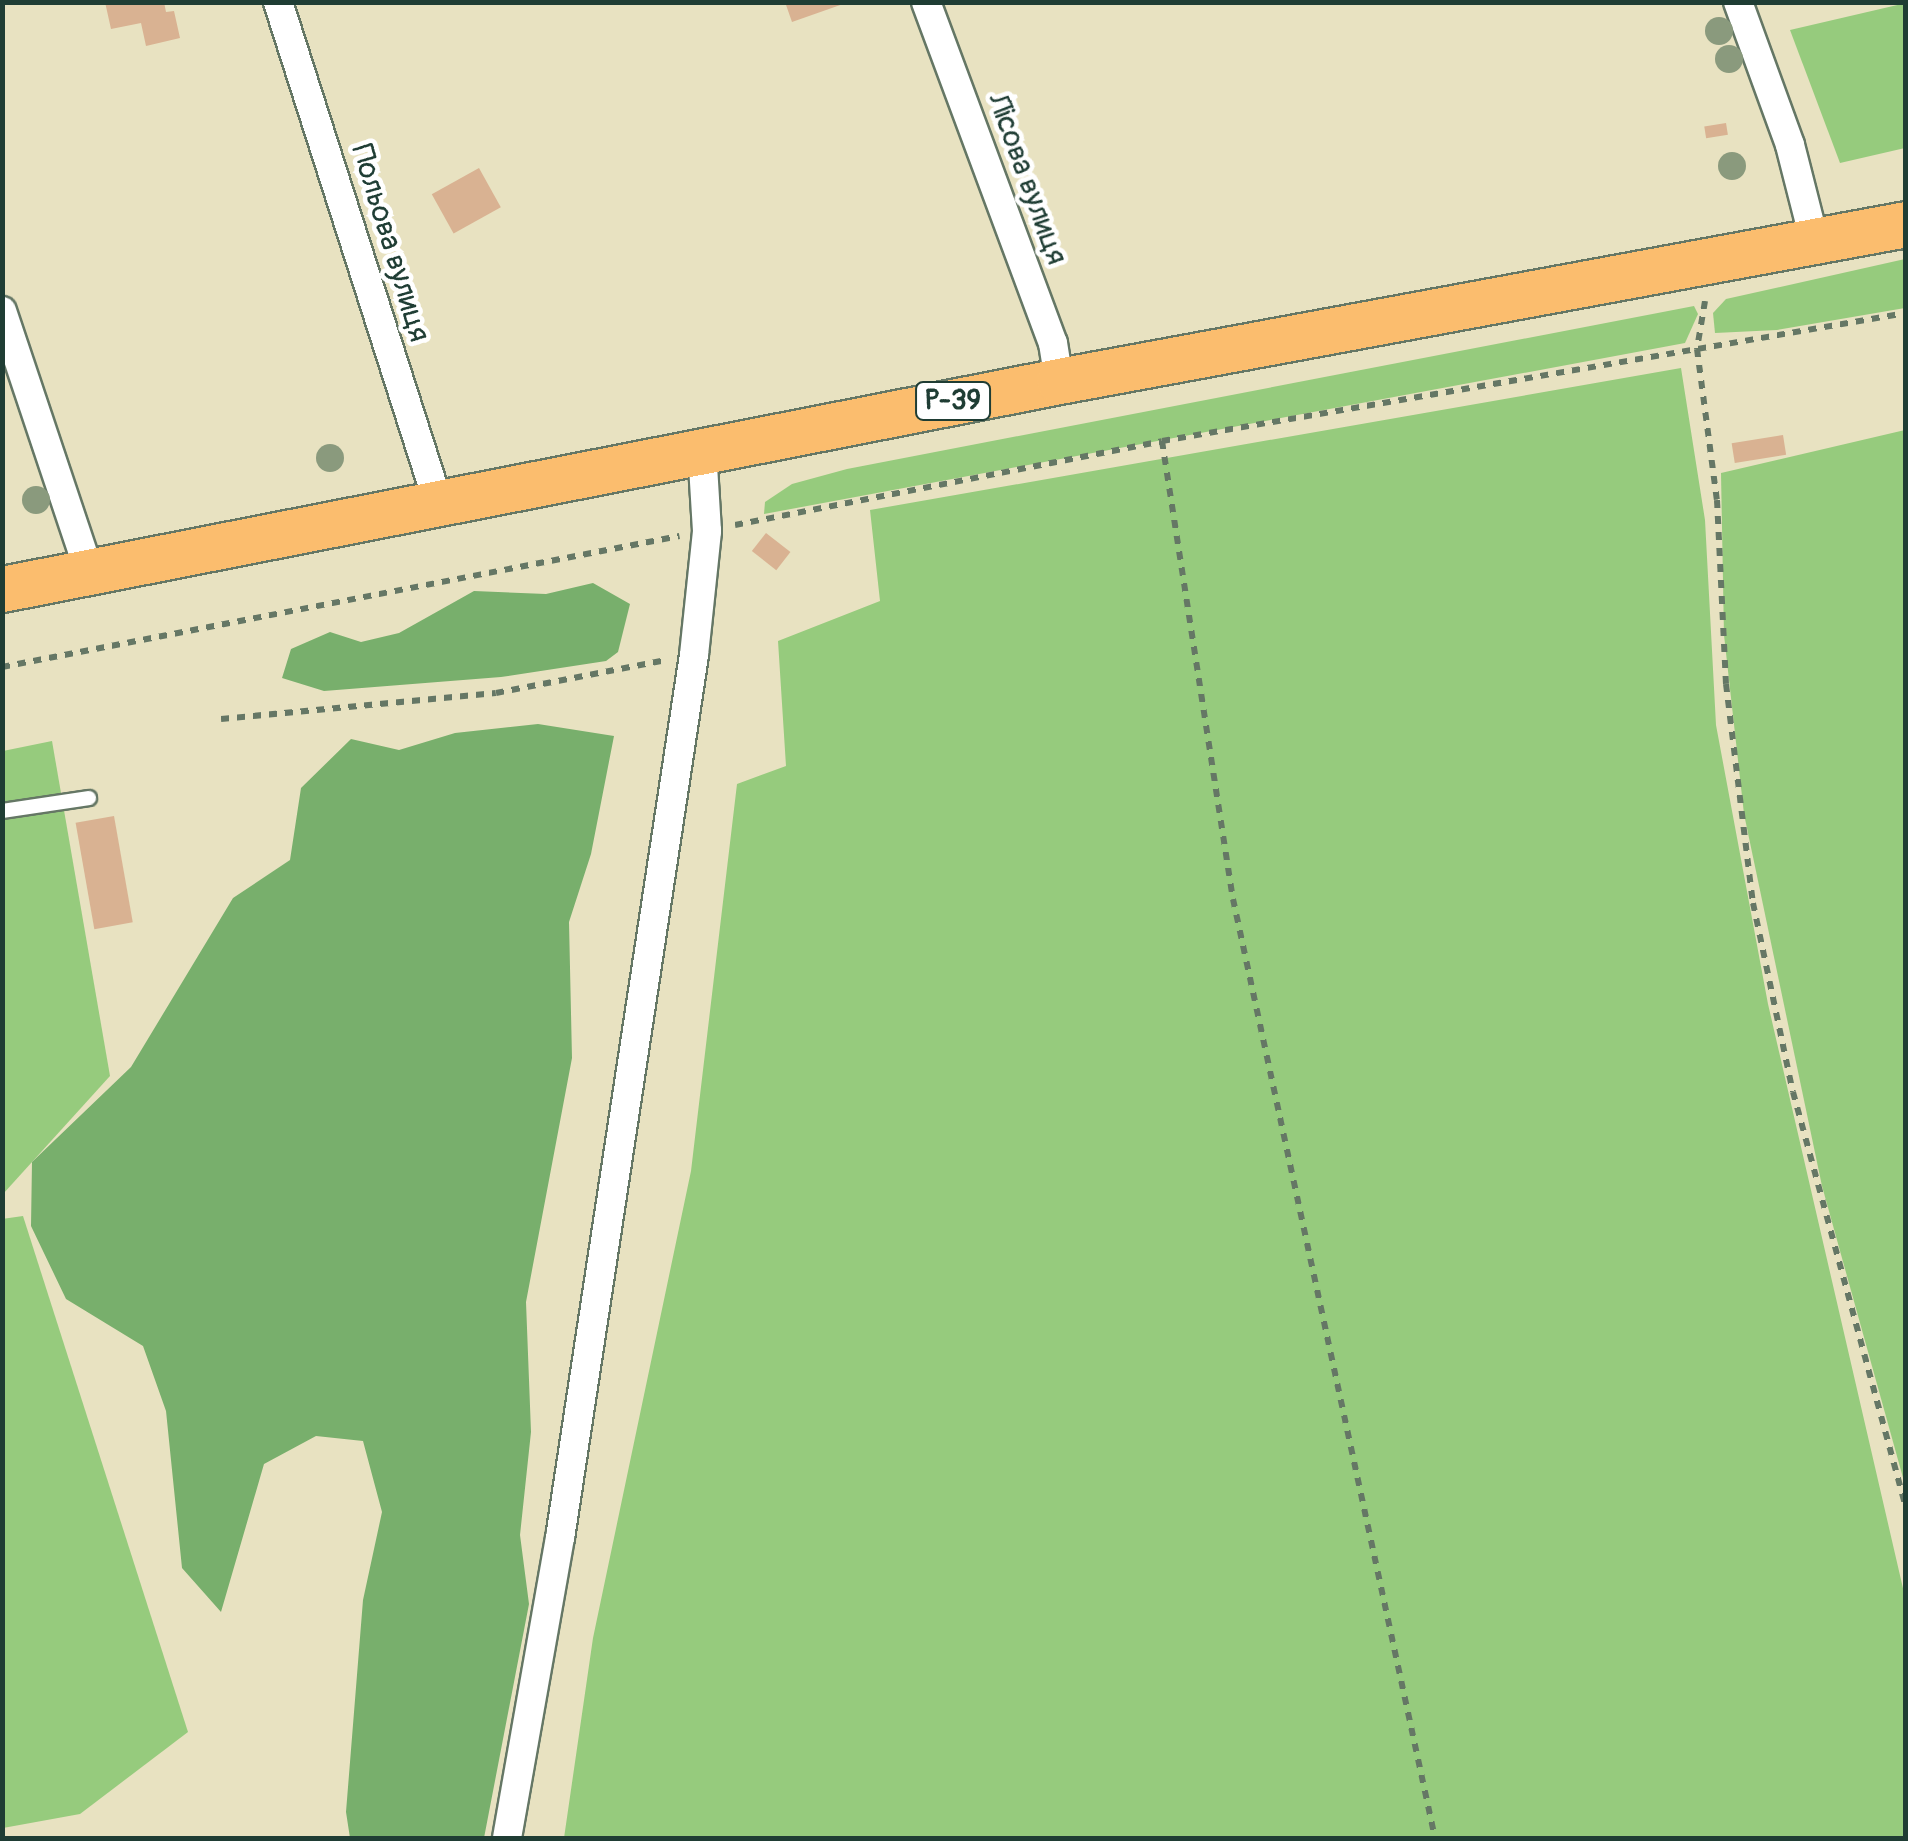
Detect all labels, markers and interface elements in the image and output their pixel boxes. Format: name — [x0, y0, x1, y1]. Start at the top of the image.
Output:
street label: Лісова вулиця — [979, 88, 1075, 270]
street label: Польова вулиця — [343, 140, 437, 346]
road number: Р-39 — [913, 378, 993, 424]

